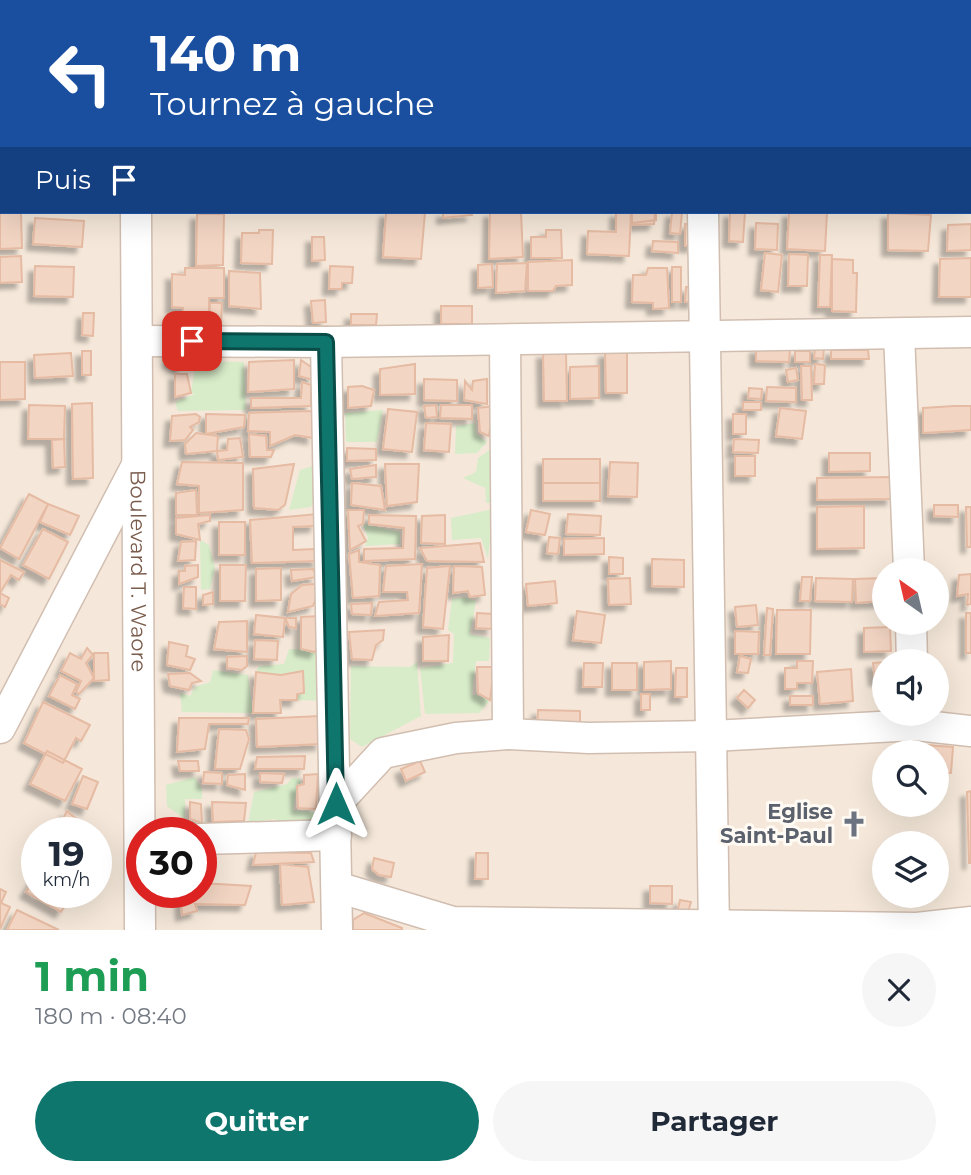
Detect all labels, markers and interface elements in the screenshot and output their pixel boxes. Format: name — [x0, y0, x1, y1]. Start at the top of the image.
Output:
text: 140 m — [150, 24, 302, 83]
icon: left — [35, 28, 126, 119]
text: Tournez à gauche — [150, 84, 435, 123]
icon: arrive — [105, 161, 143, 199]
text: Puis — [35, 164, 91, 196]
pin — [162, 311, 222, 371]
icon: arrive — [173, 322, 211, 360]
street label: Boulevard T. Waore — [125, 470, 152, 672]
north arrow — [872, 558, 948, 635]
map controls — [872, 558, 949, 908]
button: sound — [872, 649, 949, 726]
button: search — [872, 740, 949, 817]
position arrow — [299, 767, 373, 841]
place label: Eglise Saint-Paul — [720, 799, 833, 848]
church icon: Eglise Saint-Paul — [839, 809, 869, 839]
speed limit sign: 30 — [126, 817, 217, 908]
button: layers — [872, 831, 949, 908]
text: 19 — [48, 832, 85, 875]
text: km/h — [42, 869, 91, 891]
text: 1 min — [35, 950, 149, 1002]
button: close — [862, 953, 936, 1027]
text: 180 m · 08:40 — [35, 1002, 187, 1030]
button: Quitter — [35, 1081, 479, 1161]
button: Partager — [493, 1081, 936, 1161]

